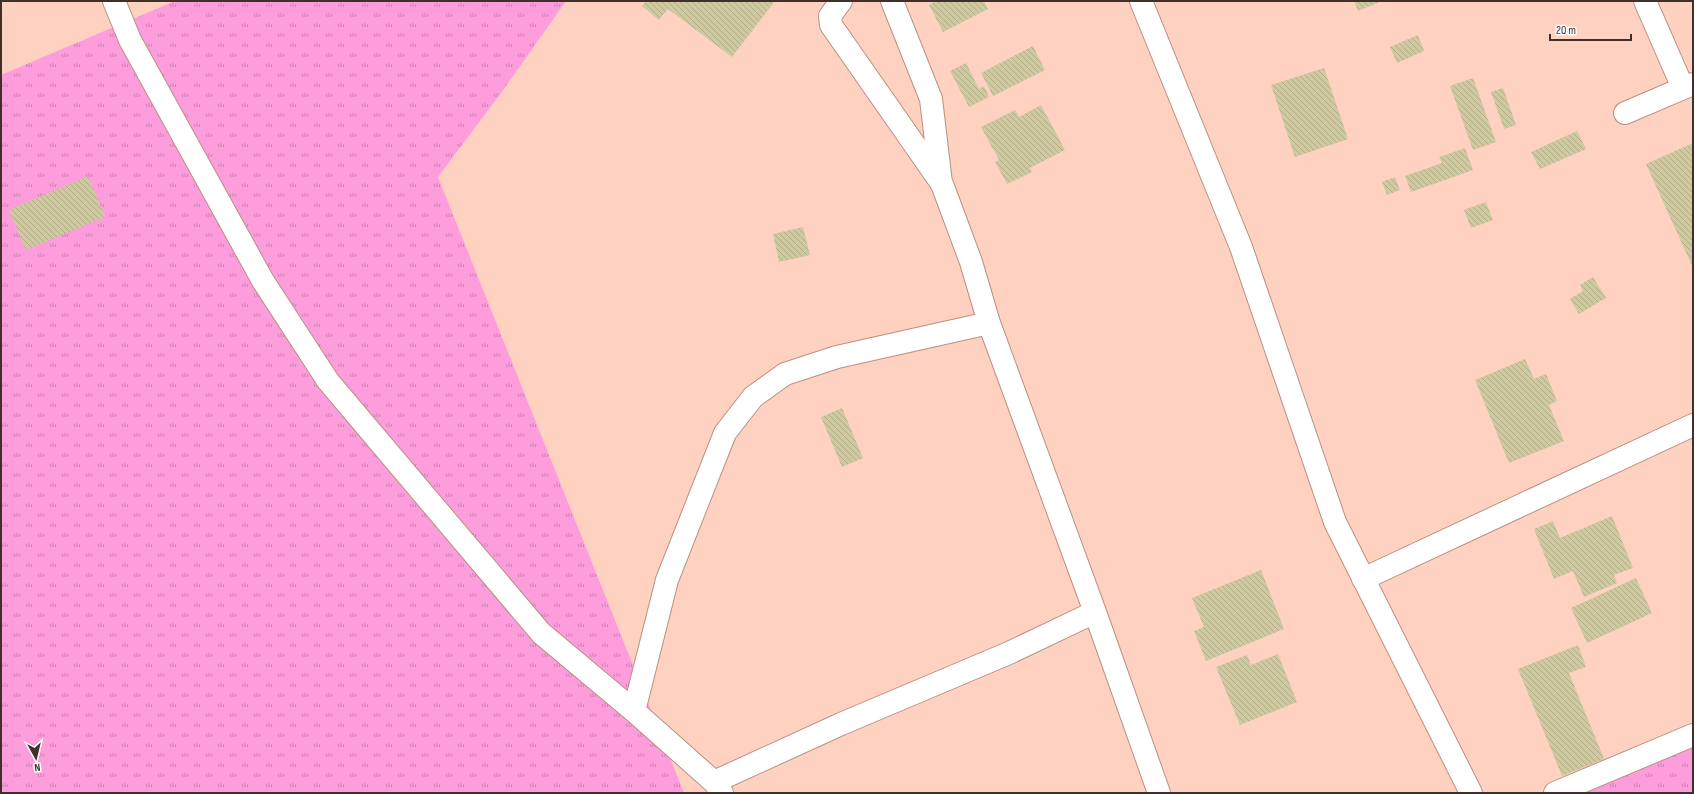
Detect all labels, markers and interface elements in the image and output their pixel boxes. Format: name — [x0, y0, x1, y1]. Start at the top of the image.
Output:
scale bar — [1550, 16, 1631, 42]
text: 20 m — [1556, 23, 1576, 38]
north arrow — [16, 738, 56, 778]
text: N — [33, 761, 41, 774]

